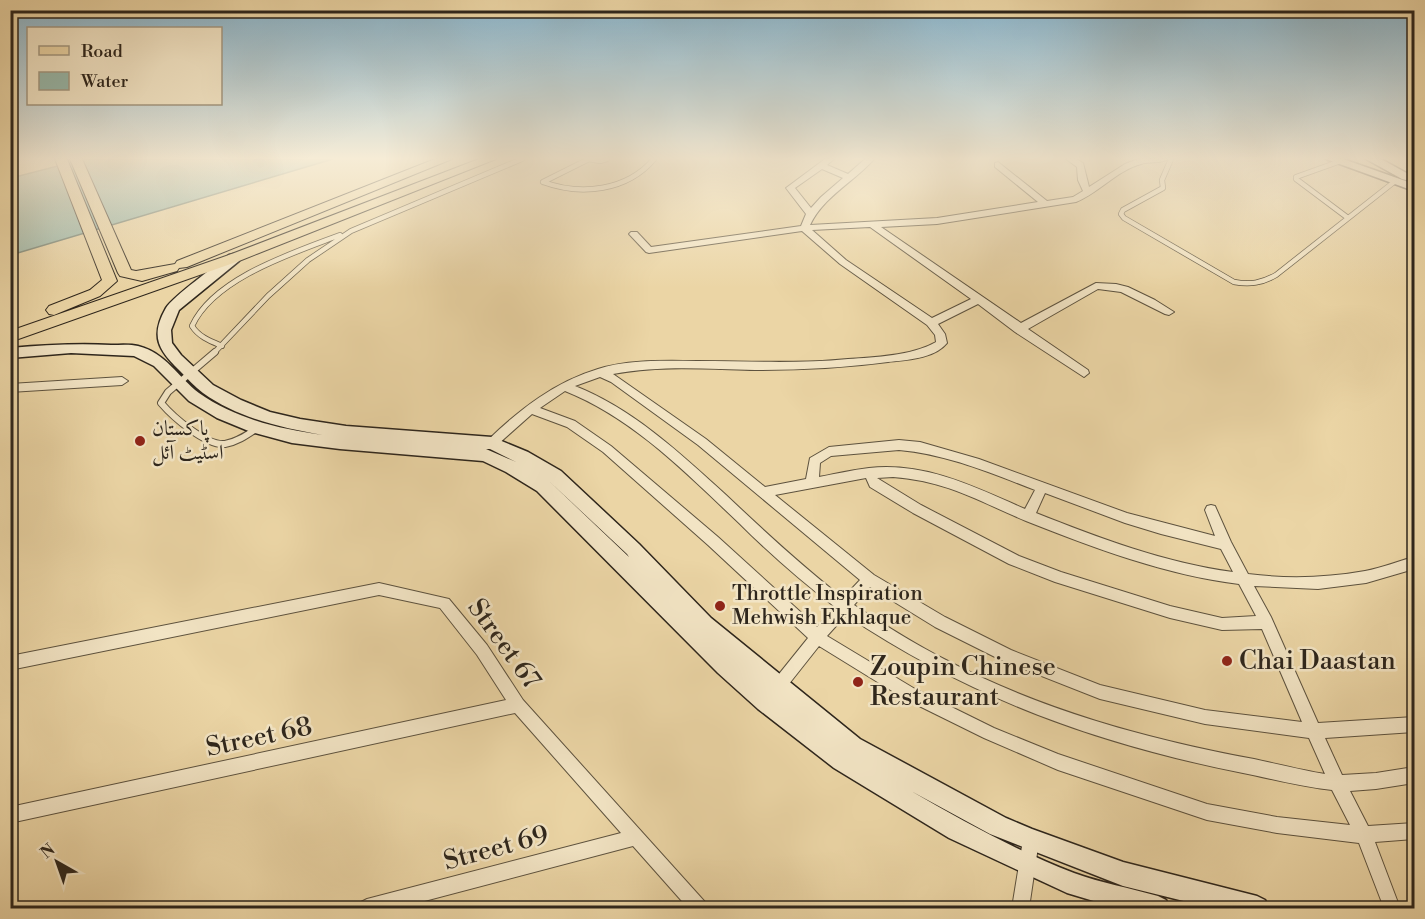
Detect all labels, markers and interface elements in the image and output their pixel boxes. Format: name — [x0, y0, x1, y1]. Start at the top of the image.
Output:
legend — [27, 27, 222, 105]
text: Road — [81, 40, 124, 63]
text: Water — [80, 70, 129, 93]
place label: پاکستان اسٹیٹ آئل — [152, 416, 224, 467]
marker: پاکستان اسٹیٹ آئل — [133, 434, 147, 448]
place label: Throttle Inspiration Mehwish Ekhlaque — [732, 581, 923, 631]
street label: Street 67 — [461, 593, 547, 695]
marker: Throttle Inspiration Mehwish Ekhlaque — [713, 599, 727, 613]
place label: Chai Daastan — [1239, 645, 1396, 677]
place label: Zoupin Chinese Restaurant — [870, 651, 1056, 713]
marker: Chai Daastan — [1220, 654, 1234, 668]
marker: Zoupin Chinese Restaurant — [851, 675, 865, 689]
street label: Street 68 — [203, 710, 315, 764]
street label: Street 69 — [440, 819, 552, 877]
north arrow — [27, 832, 87, 892]
text: N — [37, 839, 60, 863]

